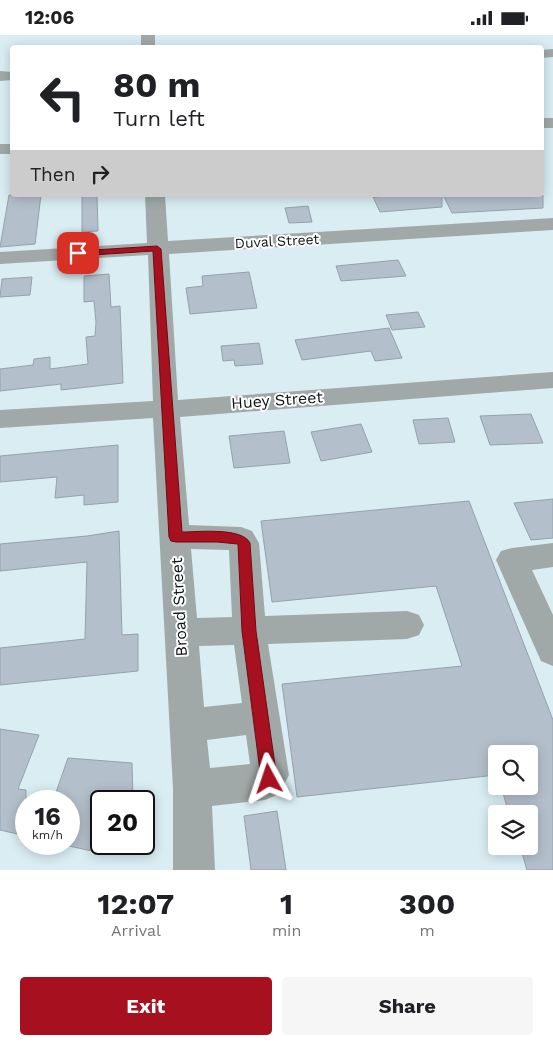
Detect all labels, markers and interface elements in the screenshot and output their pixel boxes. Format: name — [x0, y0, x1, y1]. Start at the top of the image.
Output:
text: 12:06 — [25, 6, 74, 29]
text: 80 m — [113, 64, 200, 106]
icon: left — [30, 65, 95, 130]
text: Turn left — [113, 106, 205, 131]
icon: right — [86, 160, 114, 188]
text: Then — [30, 163, 76, 186]
street label: Duval Street — [234, 231, 320, 251]
pin — [57, 232, 99, 274]
icon: arrive — [64, 239, 92, 267]
street label: Huey Street — [231, 387, 324, 413]
street label: Broad Street — [167, 557, 191, 657]
map controls — [488, 745, 538, 855]
button: search — [488, 745, 538, 795]
position arrow — [242, 752, 294, 804]
speed limit sign: 20 — [90, 790, 155, 855]
text: 16 — [34, 802, 61, 831]
button: layers — [488, 805, 538, 855]
text: km/h — [32, 828, 63, 842]
text: 12:07 — [98, 886, 174, 921]
text: 1 — [280, 886, 293, 921]
text: 300 — [399, 886, 455, 921]
text: Arrival — [111, 921, 161, 940]
text: min — [272, 921, 301, 940]
text: m — [420, 921, 435, 940]
button: Exit — [20, 977, 272, 1035]
button: Share — [282, 977, 533, 1035]

